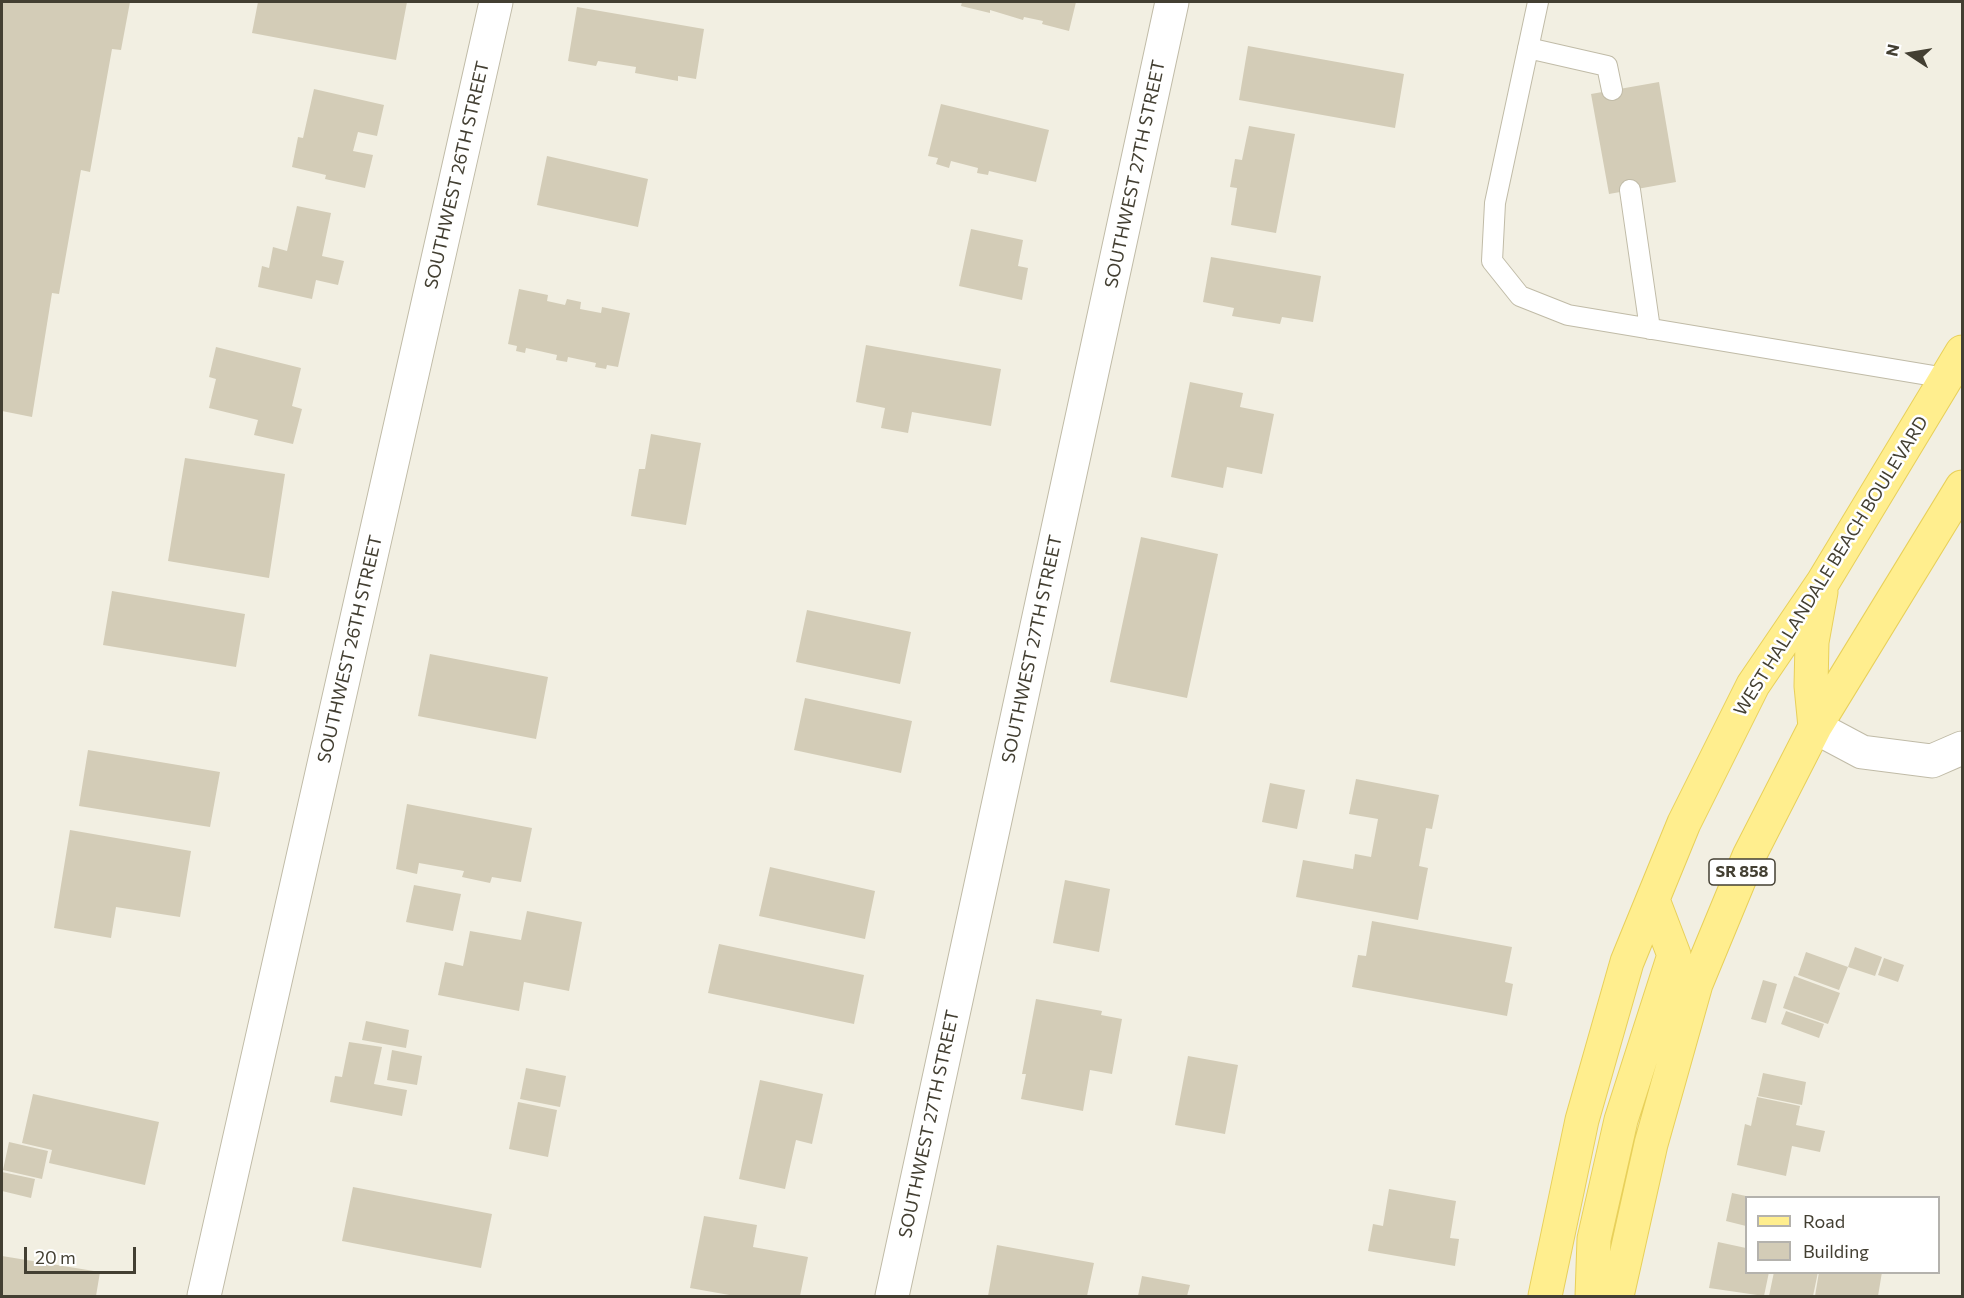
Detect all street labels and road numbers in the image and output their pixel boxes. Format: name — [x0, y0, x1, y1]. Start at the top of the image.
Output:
street label: SOUTHWEST 27TH STREET — [1100, 58, 1170, 290]
street label: SOUTHWEST 26TH STREET — [420, 59, 494, 291]
street label: WEST HALLANDALE BEACH BOULEVARD — [1729, 412, 1933, 720]
street label: SOUTHWEST 26TH STREET — [313, 533, 387, 765]
street label: SOUTHWEST 27TH STREET — [997, 533, 1067, 765]
road number: SR 858 — [1709, 859, 1775, 885]
street label: SOUTHWEST 27TH STREET — [894, 1008, 964, 1240]

